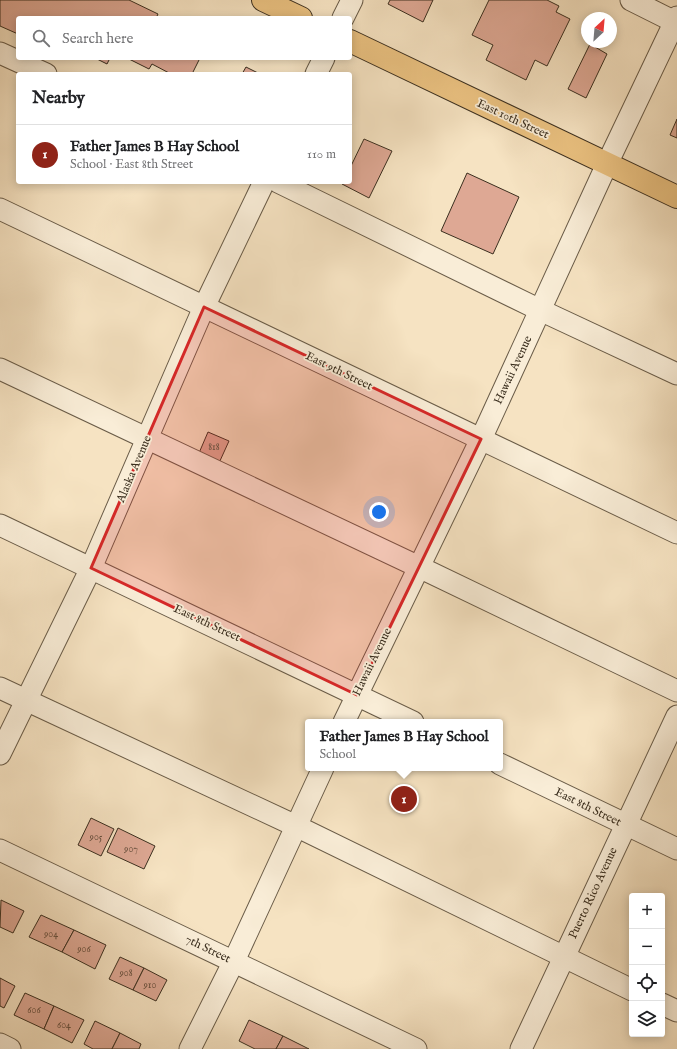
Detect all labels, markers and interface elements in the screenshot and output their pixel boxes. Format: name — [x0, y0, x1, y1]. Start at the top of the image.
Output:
north arrow — [581, 12, 617, 48]
search box — [16, 16, 352, 60]
icon: search — [30, 27, 52, 49]
text: Search here — [62, 29, 133, 48]
text: Nearby — [32, 88, 85, 109]
street label: East 10th Street — [475, 96, 551, 142]
text: Father James B Hay School — [70, 137, 239, 156]
text: 1 — [43, 146, 47, 163]
text: 110 m — [307, 146, 336, 163]
text: School · East 8th Street — [70, 156, 193, 173]
street label: Hawaii Avenue — [491, 333, 536, 407]
street label: East 9th Street — [303, 348, 375, 394]
street label: Alaska Avenue — [113, 433, 155, 506]
house number: 818 — [208, 441, 220, 454]
your location — [369, 502, 389, 522]
street label: East 8th Street — [171, 601, 243, 645]
street label: Hawaii Avenue — [349, 625, 395, 699]
popup — [305, 719, 503, 771]
text: Father James B Hay School — [319, 727, 489, 746]
text: School — [319, 746, 356, 763]
pin: 1 — [391, 784, 417, 814]
street label: East 8th Street — [552, 784, 624, 830]
house number: 905 — [89, 831, 103, 844]
house number: 907 — [123, 843, 138, 856]
street label: Puerto Rico Avenue — [565, 844, 621, 941]
map controls — [629, 893, 665, 1037]
button: + — [629, 893, 665, 929]
house number: 904 — [43, 928, 58, 941]
button: − — [629, 929, 665, 965]
street label: 7th Street — [183, 932, 233, 966]
house number: 906 — [76, 943, 92, 956]
button: locate — [629, 965, 665, 1001]
house number: 908 — [118, 967, 133, 980]
house number: 910 — [143, 979, 157, 992]
button: layers — [629, 1001, 665, 1037]
house number: 606 — [27, 1004, 41, 1017]
house number: 604 — [57, 1019, 71, 1032]

